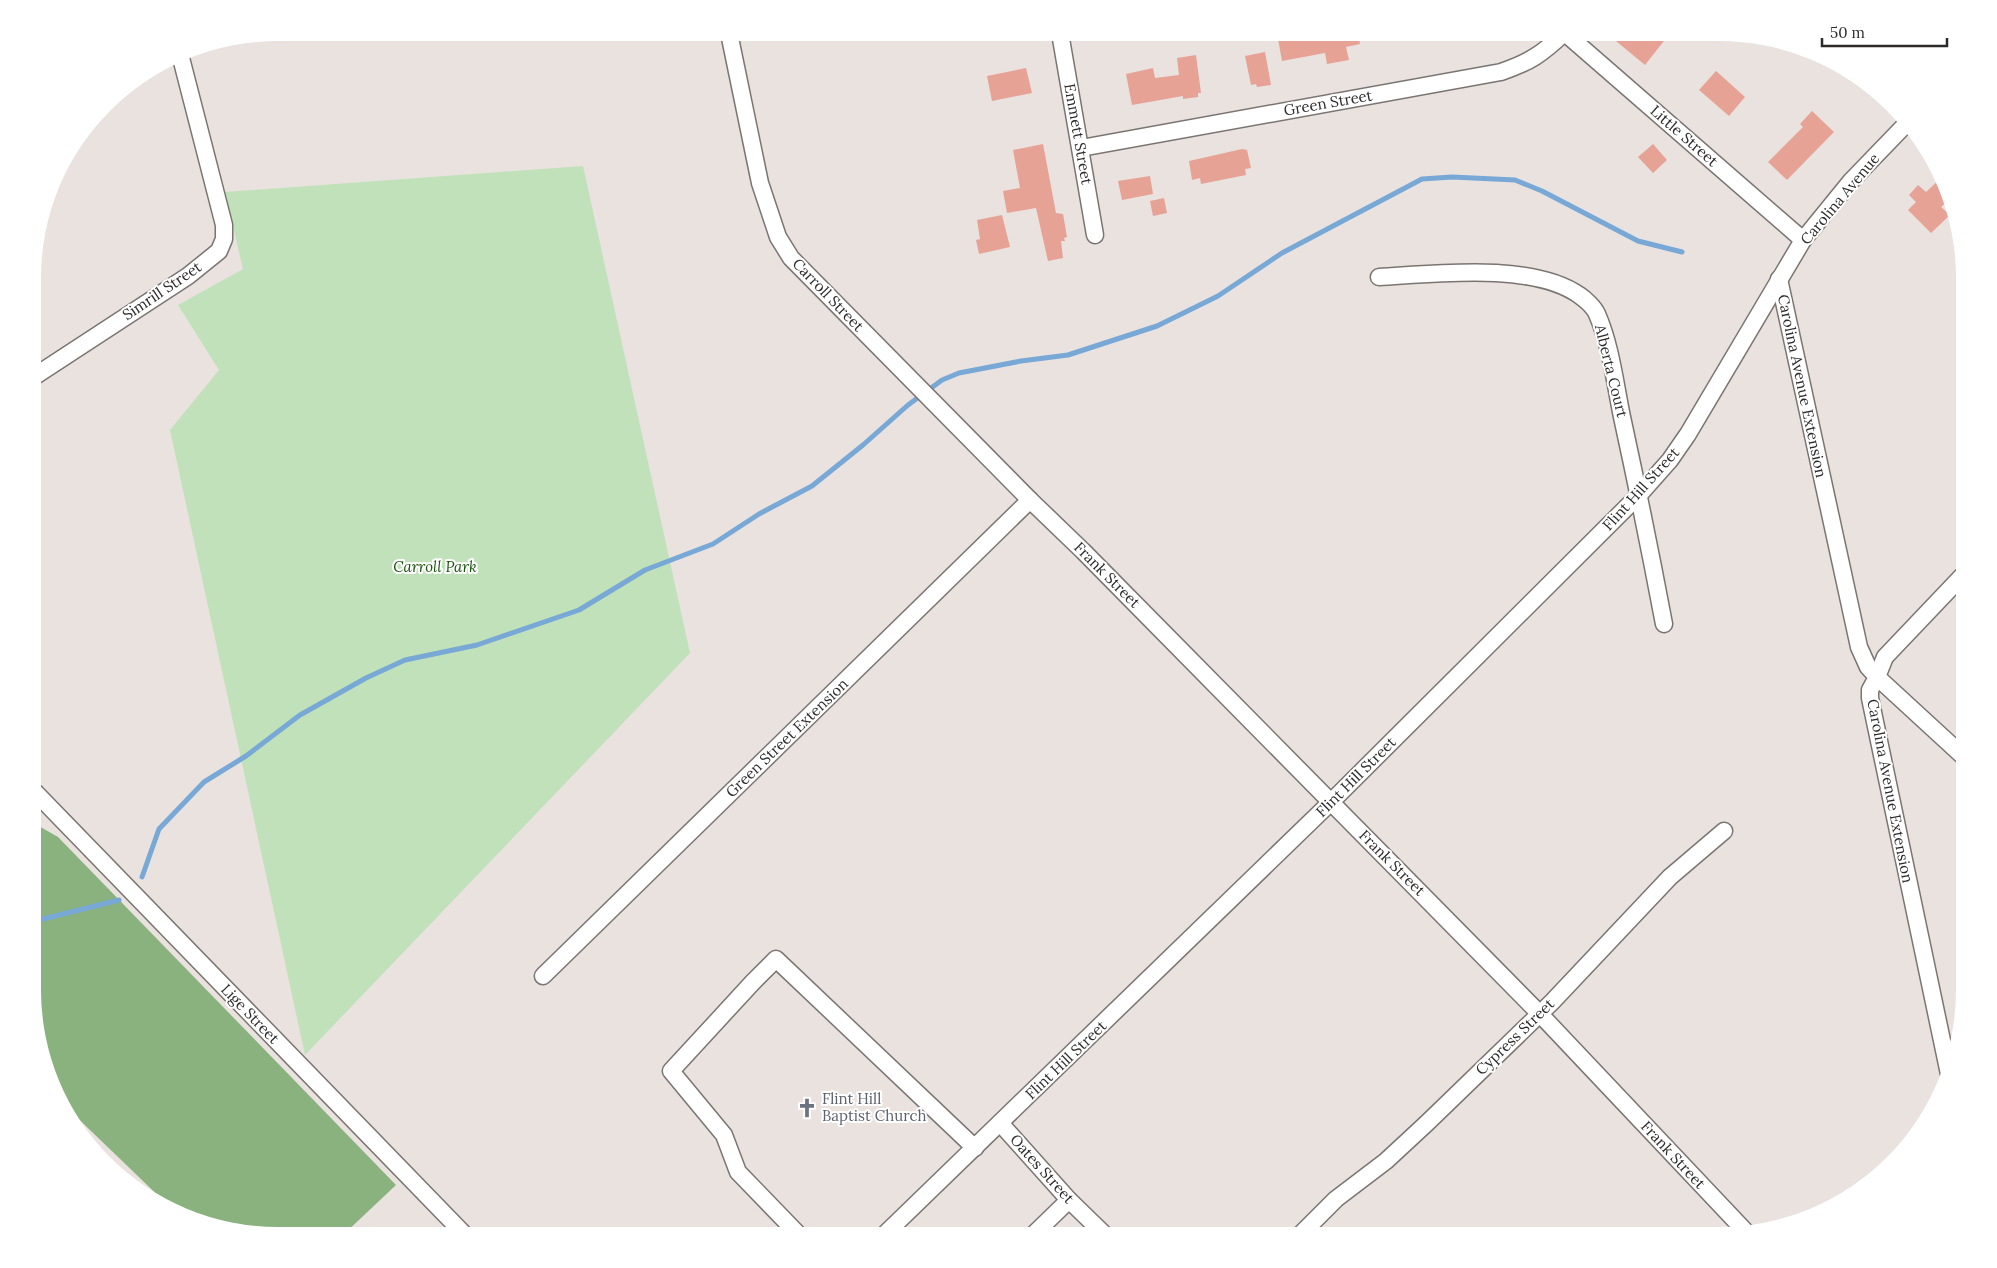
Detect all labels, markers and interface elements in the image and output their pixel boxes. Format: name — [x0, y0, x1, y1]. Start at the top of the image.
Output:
scale bar — [1822, 15, 1947, 47]
text: 50 m — [1830, 23, 1865, 42]
street label: Emmett Street — [1060, 82, 1097, 186]
street label: Green Street — [1282, 85, 1374, 120]
street label: Little Street — [1647, 101, 1722, 170]
street label: Carolina Avenue — [1796, 149, 1883, 248]
street label: Carroll Street — [789, 254, 868, 335]
street label: Simrill Street — [119, 257, 205, 324]
street label: Carolina Avenue Extension — [1774, 293, 1831, 479]
street label: Alberta Court — [1591, 321, 1632, 419]
street label: Flint Hill Street — [1598, 443, 1683, 534]
street label: Frank Street — [1070, 538, 1145, 612]
park label: Carroll Park — [393, 557, 477, 576]
street label: Green Street Extension — [721, 674, 852, 801]
street label: Carolina Avenue Extension — [1863, 697, 1918, 884]
street label: Flint Hill Street — [1312, 732, 1400, 821]
street label: Frank Street — [1355, 826, 1430, 900]
street label: Lige Street — [217, 980, 284, 1048]
street label: Cypress Street — [1471, 994, 1558, 1079]
street label: Flint Hill Street — [1021, 1016, 1110, 1103]
place label: Flint Hill Baptist Church — [822, 1089, 927, 1125]
church icon: Flint Hill Baptist Church — [796, 1097, 818, 1119]
street label: Frank Street — [1637, 1117, 1710, 1193]
street label: Oates Street — [1006, 1130, 1079, 1207]

